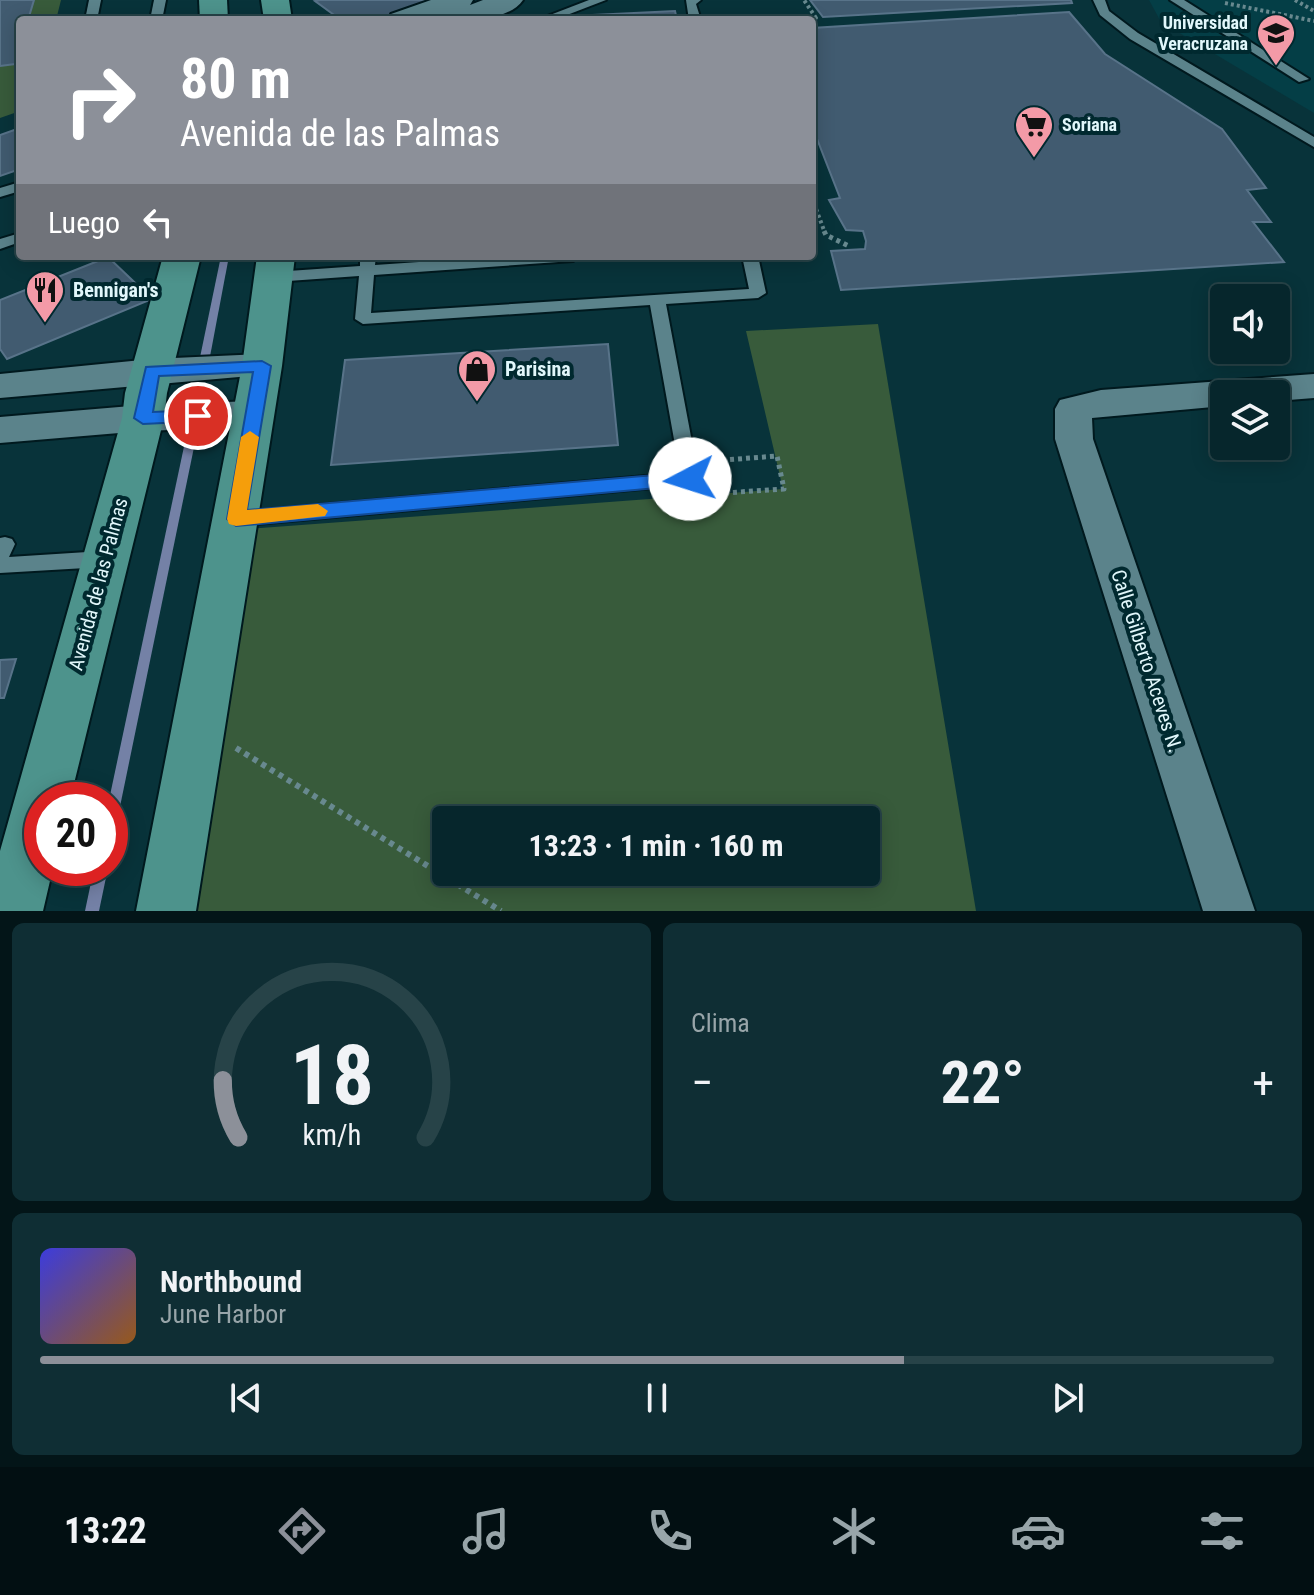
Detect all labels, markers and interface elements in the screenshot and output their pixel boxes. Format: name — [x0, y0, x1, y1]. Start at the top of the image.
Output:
place label: Universidad Veracruzana — [1158, 12, 1248, 54]
school or university icon: Universidad Veracruzana — [1255, 12, 1297, 67]
text: 80 m — [180, 46, 291, 112]
icon: right — [48, 48, 152, 152]
supermarket icon: Soriana — [1013, 104, 1055, 159]
text: Avenida de las Palmas — [180, 113, 500, 155]
place label: Soriana — [1062, 114, 1117, 135]
icon: left — [136, 200, 180, 244]
text: Luego — [48, 205, 120, 240]
restaurant icon: Bennigan's — [24, 269, 66, 324]
place label: Bennigan's — [73, 278, 158, 302]
map controls — [1210, 284, 1290, 460]
button: sound — [1210, 284, 1290, 364]
shop icon: Parisina — [456, 348, 498, 403]
place label: Parisina — [505, 357, 571, 381]
button: layers — [1210, 380, 1290, 460]
pin — [164, 382, 232, 450]
icon: arrive — [176, 394, 220, 438]
position arrow — [648, 437, 732, 521]
street label: Avenida de las Palmas — [63, 495, 133, 673]
street label: Calle Gilberto Aceves N. — [1106, 567, 1188, 755]
speed limit sign: 20 — [24, 782, 128, 886]
text: 13:23 · 1 min · 160 m — [529, 828, 783, 863]
text: Clima — [691, 1008, 750, 1038]
text: 18 — [289, 1027, 374, 1124]
text: 22° — [941, 1047, 1025, 1118]
text: − — [691, 1057, 713, 1109]
text: + — [1252, 1057, 1274, 1109]
text: km/h — [302, 1118, 361, 1152]
text: Northbound — [160, 1264, 302, 1299]
text: June Harbor — [160, 1299, 286, 1329]
icon: previous — [224, 1376, 268, 1420]
icon: pause — [635, 1376, 679, 1420]
icon: next — [1046, 1376, 1090, 1420]
icon: directions — [274, 1503, 330, 1559]
icon: music — [458, 1503, 514, 1559]
icon: phone — [642, 1503, 698, 1559]
icon: climate — [826, 1503, 882, 1559]
icon: car — [1010, 1503, 1066, 1559]
icon: filters — [1194, 1503, 1250, 1559]
text: 13:22 — [64, 1510, 147, 1552]

